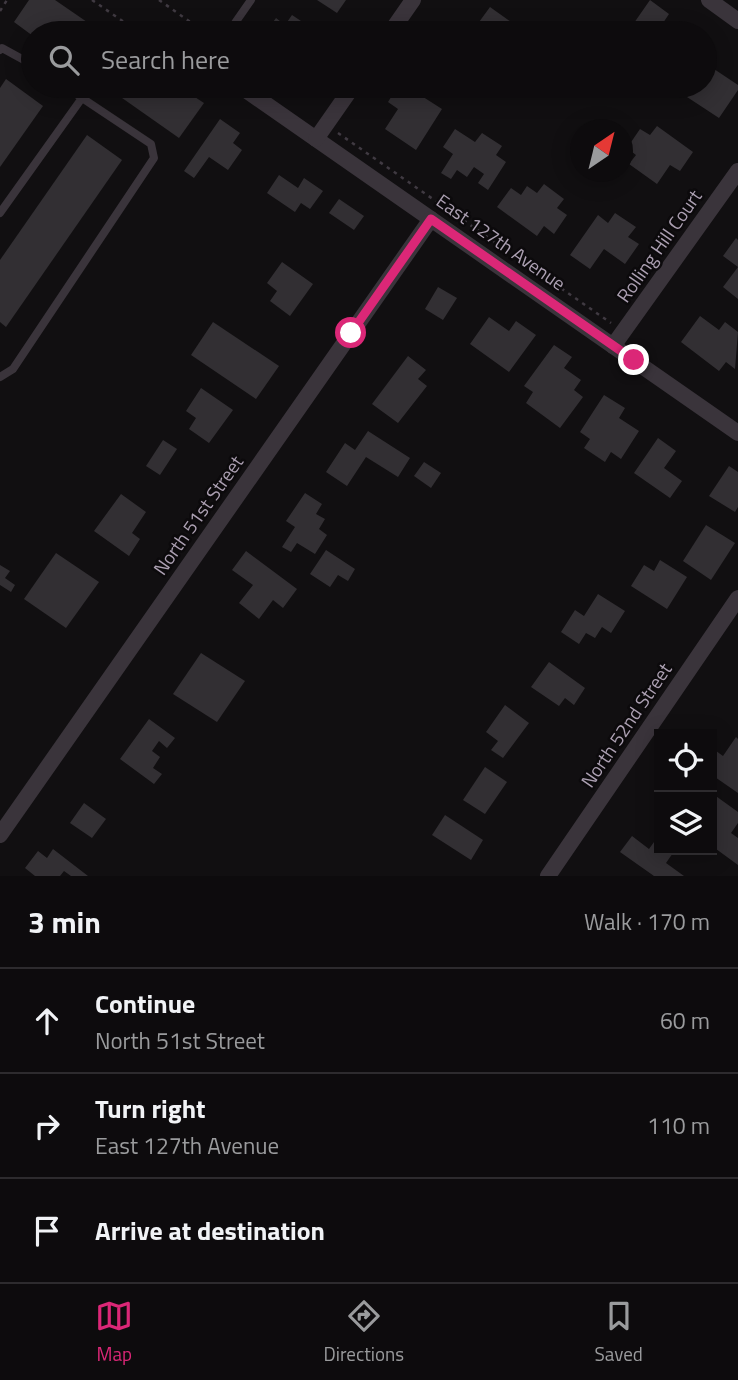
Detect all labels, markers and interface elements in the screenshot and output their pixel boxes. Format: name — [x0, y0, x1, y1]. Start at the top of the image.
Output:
search box — [21, 21, 717, 98]
text: Search here — [101, 40, 230, 79]
icon: search — [45, 41, 83, 79]
north arrow — [570, 119, 633, 182]
street label: Rolling Hill Court — [609, 183, 709, 308]
street label: East 127th Avenue — [431, 186, 572, 297]
route start — [335, 317, 366, 348]
route end — [618, 344, 649, 375]
street label: North 51st Street — [145, 449, 250, 581]
street label: North 52nd Street — [573, 656, 678, 793]
map controls — [654, 729, 717, 855]
button: locate — [654, 729, 717, 792]
button: layers — [654, 792, 717, 855]
text: 3 min — [28, 899, 101, 945]
text: Walk · 170 m — [584, 904, 710, 939]
text: Continue — [95, 984, 195, 1023]
icon: ahead — [28, 1002, 66, 1040]
text: 60 m — [660, 1003, 710, 1038]
text: North 51st Street — [95, 1023, 265, 1058]
text: Turn right — [95, 1089, 206, 1128]
icon: right — [28, 1107, 66, 1145]
text: 110 m — [647, 1108, 710, 1143]
text: East 127th Avenue — [95, 1128, 279, 1163]
text: Arrive at destination — [95, 1211, 325, 1250]
icon: arrive — [28, 1212, 66, 1250]
tab: Map — [95, 1297, 133, 1368]
tab: Directions — [324, 1297, 404, 1368]
tab: Saved — [594, 1297, 643, 1368]

